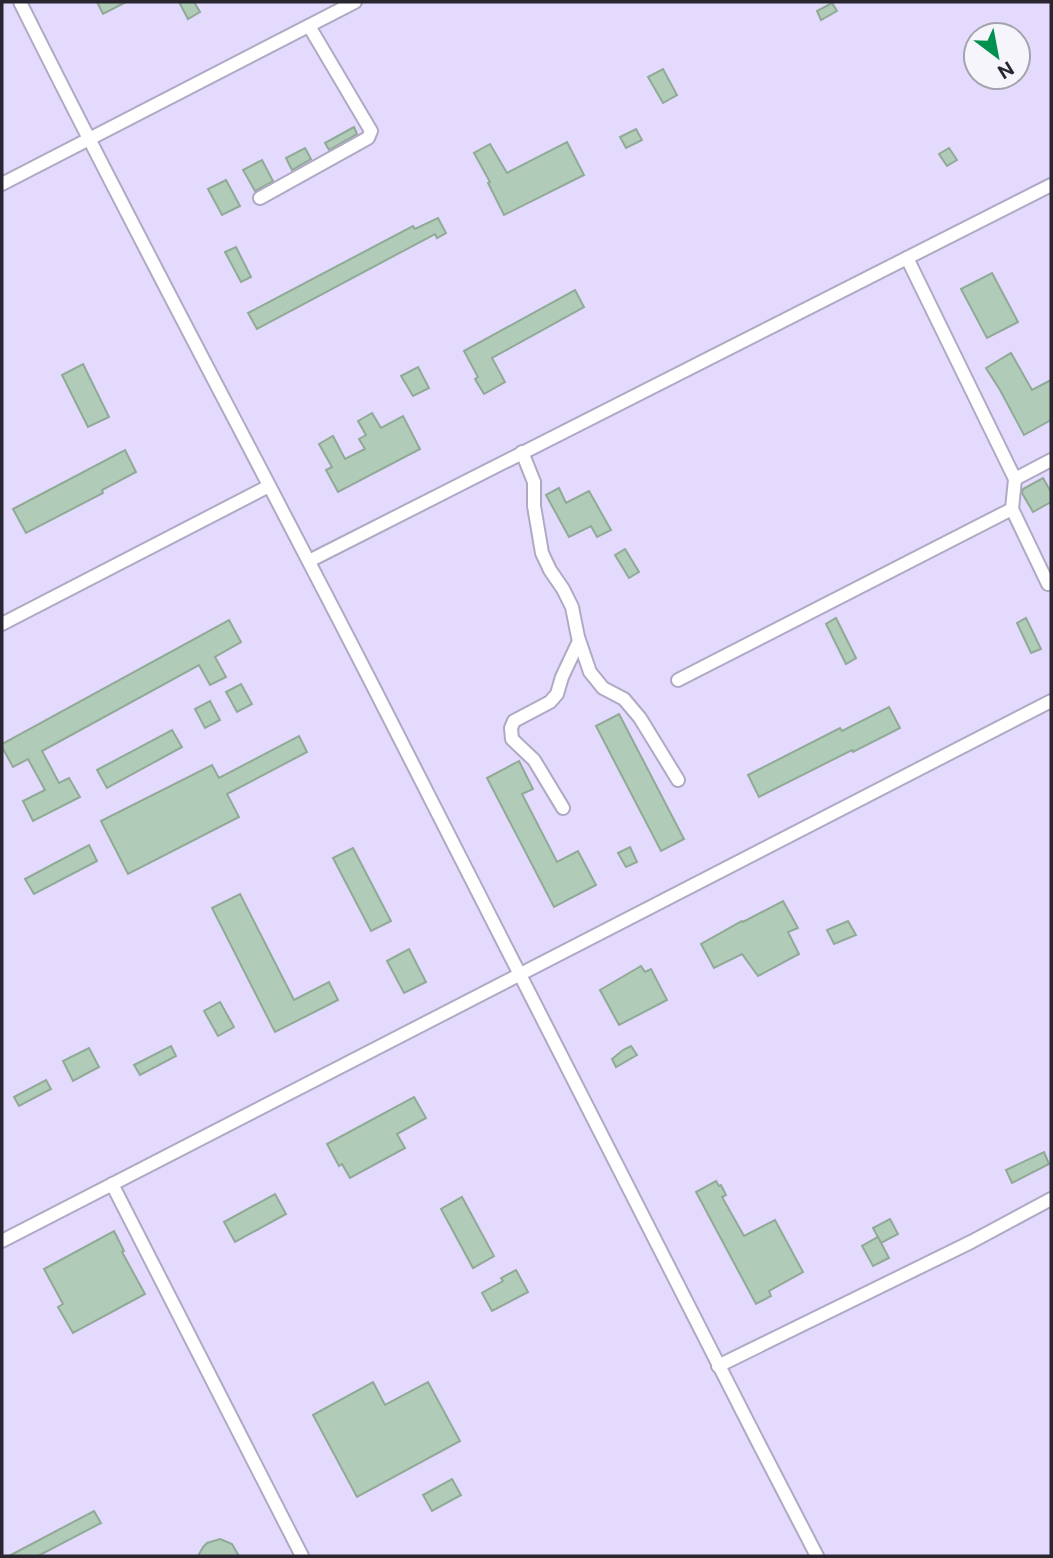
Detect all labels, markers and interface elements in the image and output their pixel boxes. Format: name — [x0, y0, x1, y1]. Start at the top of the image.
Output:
north arrow — [962, 21, 1032, 91]
text: N — [994, 57, 1018, 84]

